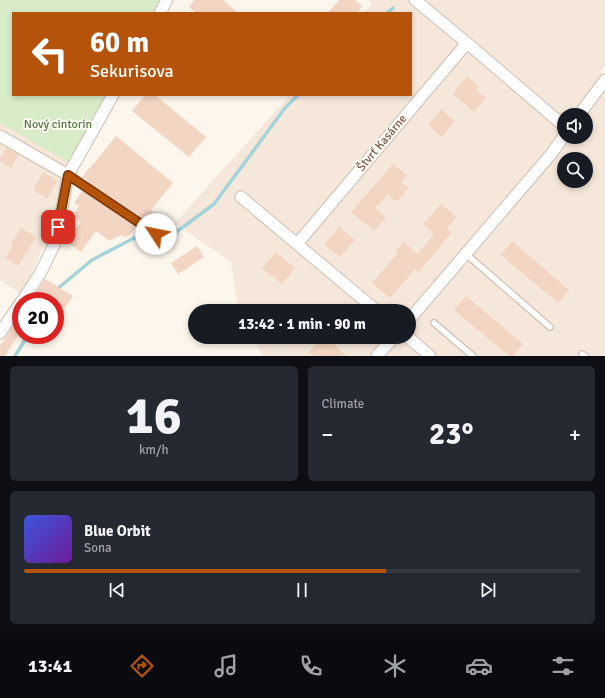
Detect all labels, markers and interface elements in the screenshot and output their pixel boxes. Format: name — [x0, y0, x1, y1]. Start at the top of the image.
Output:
text: 60 m — [90, 26, 149, 60]
icon: left — [24, 28, 76, 80]
text: Sekurisova — [90, 60, 174, 82]
map controls — [557, 108, 593, 188]
button: sound — [557, 108, 593, 144]
street label: Štvrť Kasárne — [354, 111, 410, 175]
park label: Nový cintorín — [24, 117, 92, 132]
button: search — [557, 152, 593, 188]
pin — [41, 210, 75, 244]
position arrow — [135, 213, 177, 255]
icon: arrive — [47, 216, 69, 238]
speed limit sign: 20 — [12, 292, 64, 344]
text: 13:42 · 1 min · 90 m — [238, 315, 366, 333]
text: 16 — [126, 384, 182, 448]
text: Climate — [322, 396, 364, 412]
text: 23° — [429, 416, 473, 453]
text: − — [322, 421, 333, 448]
text: + — [569, 421, 581, 448]
text: km/h — [139, 442, 168, 458]
text: Blue Orbit — [84, 522, 151, 540]
text: Sona — [84, 540, 112, 556]
icon: previous — [106, 579, 128, 601]
icon: pause — [291, 579, 313, 601]
icon: next — [477, 579, 499, 601]
icon: directions — [128, 652, 156, 680]
icon: music — [212, 652, 240, 680]
icon: phone — [297, 652, 325, 680]
icon: climate — [381, 652, 409, 680]
icon: car — [465, 652, 493, 680]
icon: filters — [549, 652, 577, 680]
text: 13:41 — [28, 655, 72, 677]

